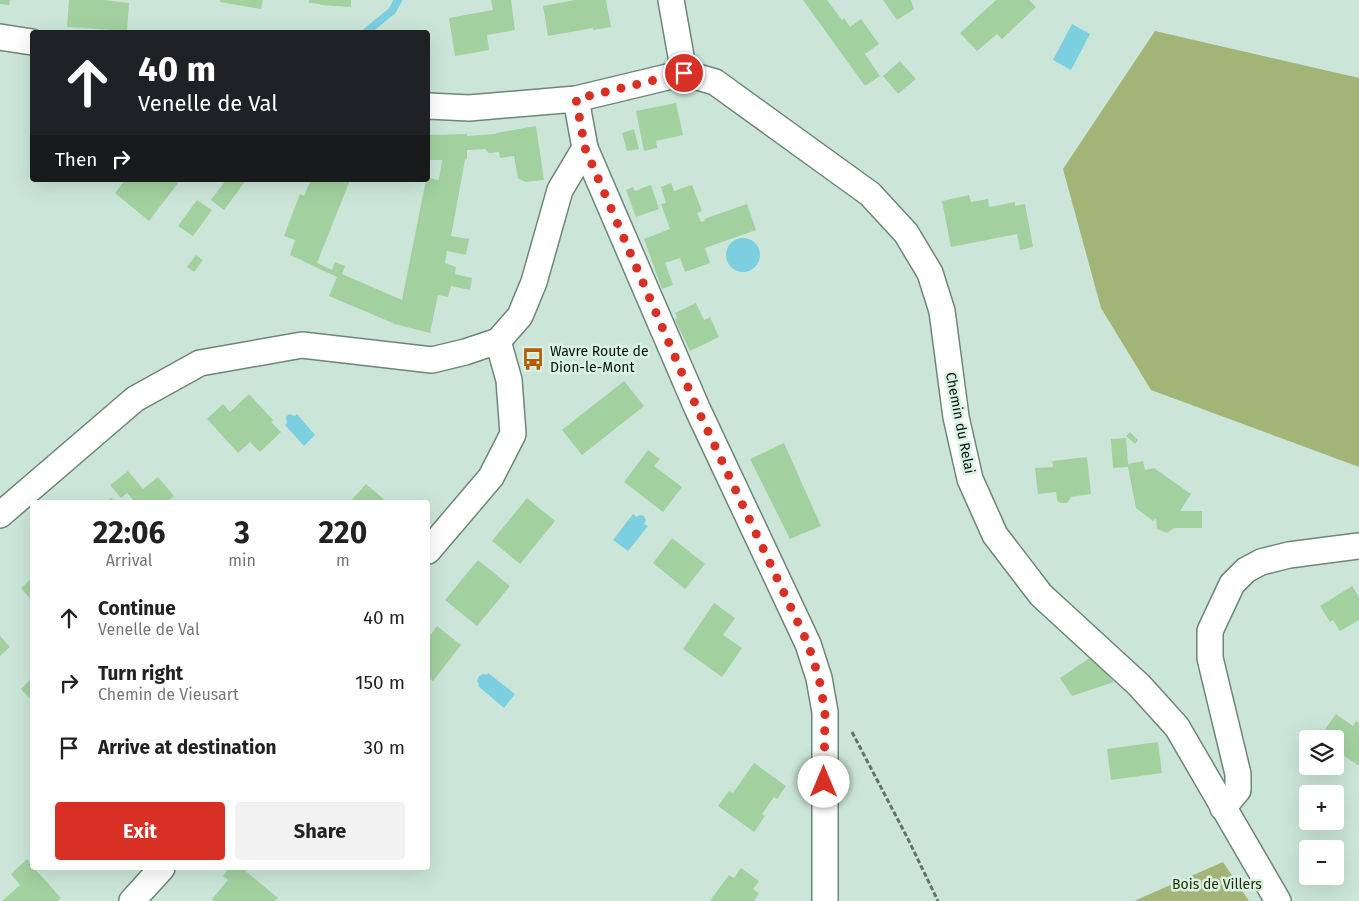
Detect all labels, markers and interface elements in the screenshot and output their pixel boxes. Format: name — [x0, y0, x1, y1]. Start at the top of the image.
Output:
text: 40 m — [138, 48, 216, 90]
icon: ahead — [55, 50, 120, 115]
pin — [663, 52, 705, 94]
icon: arrive — [670, 59, 698, 87]
text: Venelle de Val — [138, 90, 278, 117]
icon: right — [107, 145, 135, 173]
text: Then — [55, 148, 97, 171]
place label: Wavre Route de Dion-le-Mont — [550, 343, 649, 376]
bus stop icon: Wavre Route de Dion-le-Mont — [520, 346, 546, 372]
street label: Chemin du Relai — [942, 371, 978, 475]
text: 22:06 — [93, 515, 165, 551]
text: 3 — [234, 515, 250, 551]
text: 220 — [319, 515, 367, 551]
text: Arrival — [106, 551, 153, 570]
text: min — [228, 551, 256, 570]
text: m — [336, 551, 350, 570]
text: Continue — [98, 597, 176, 620]
icon: ahead — [55, 604, 83, 632]
text: 40 m — [363, 606, 405, 629]
text: Venelle de Val — [98, 620, 200, 639]
text: Turn right — [98, 662, 183, 685]
icon: right — [55, 669, 83, 697]
text: 150 m — [355, 671, 405, 694]
text: Chemin de Vieusart — [98, 685, 239, 704]
map controls — [1299, 730, 1344, 885]
button: layers — [1299, 730, 1344, 775]
icon: arrive — [55, 734, 83, 762]
text: Arrive at destination — [98, 736, 277, 759]
text: 30 m — [364, 736, 405, 759]
position arrow — [797, 755, 849, 807]
button: + — [1299, 785, 1344, 830]
button: Exit — [55, 802, 225, 860]
button: Share — [235, 802, 405, 860]
button: − — [1299, 840, 1344, 885]
park label: Bois de Villers — [1172, 876, 1262, 893]

